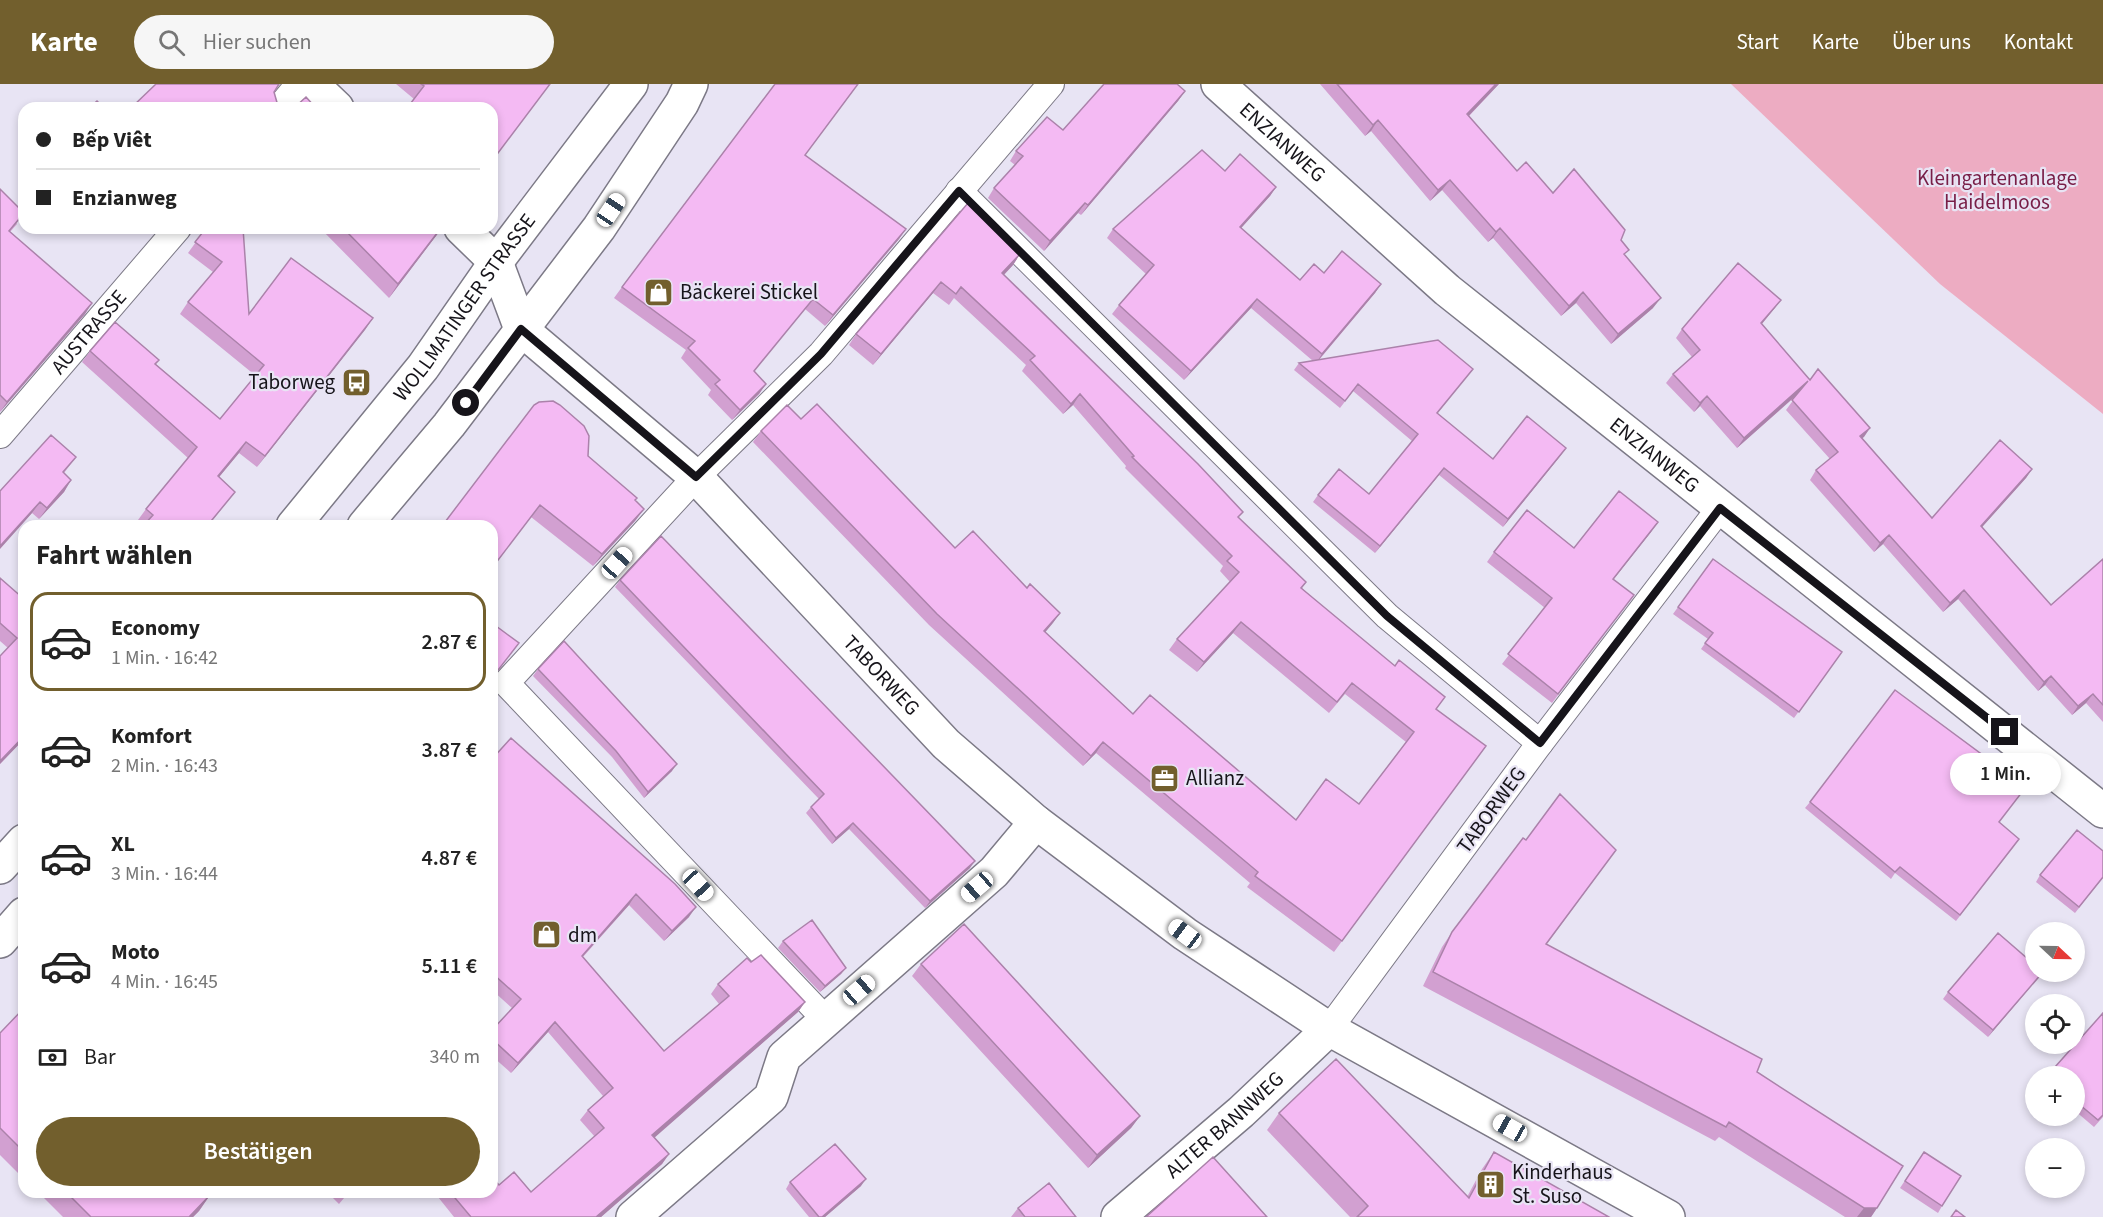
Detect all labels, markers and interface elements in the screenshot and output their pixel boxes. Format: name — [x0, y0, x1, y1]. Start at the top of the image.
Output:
search box — [134, 15, 554, 69]
text: Karte — [30, 22, 98, 62]
icon: search — [155, 26, 188, 59]
text: Hier suchen — [203, 26, 312, 58]
text: Start — [1736, 27, 1779, 57]
text: Karte — [1812, 27, 1859, 57]
text: Über uns — [1892, 27, 1971, 57]
text: Kontakt — [2004, 27, 2073, 57]
street label: ENZIANWEG — [1233, 95, 1333, 189]
text: Bếp Viêt — [72, 124, 152, 156]
park label: Kleingartenanlage Haidelmoos — [1917, 163, 2077, 217]
text: Enzianweg — [72, 182, 177, 214]
car — [593, 190, 629, 230]
street label: WOLLMATINGER STRASSE — [386, 207, 543, 408]
shop icon: Bäckerei Stickel — [643, 276, 675, 308]
place label: Bäckerei Stickel — [680, 277, 818, 307]
street label: AUSTRASSE — [44, 283, 134, 381]
bus stop icon: Taborweg — [340, 366, 372, 398]
place label: Taborweg — [248, 367, 335, 397]
route start — [452, 389, 479, 416]
street label: ENZIANWEG — [1603, 410, 1706, 500]
text: Fahrt wählen — [36, 536, 193, 575]
car — [598, 544, 636, 582]
text: Economy — [111, 612, 200, 644]
icon: car — [39, 615, 93, 669]
text: 2.87 € — [421, 626, 477, 658]
street label: TABORWEG — [836, 628, 927, 722]
text: 1 Min. · 16:42 — [111, 644, 218, 672]
route end — [1991, 718, 2018, 745]
text: Komfort — [111, 720, 192, 752]
icon: car — [39, 723, 93, 777]
text: 3.87 € — [421, 734, 477, 766]
text: 2 Min. · 16:43 — [111, 752, 218, 780]
callout: 1 Min. — [1950, 753, 2060, 795]
street label: TABORWEG — [1449, 760, 1533, 860]
text: 1 Min. — [1980, 760, 2031, 788]
office icon: Allianz — [1149, 762, 1181, 794]
place label: Allianz — [1186, 763, 1244, 793]
text: XL — [111, 828, 135, 860]
icon: car — [39, 831, 93, 885]
text: 4.87 € — [421, 842, 477, 874]
text: 3 Min. · 16:44 — [111, 860, 218, 888]
car — [679, 866, 717, 904]
car — [958, 868, 996, 906]
car — [1165, 916, 1205, 952]
shop icon: dm — [531, 919, 563, 951]
place label: dm — [568, 920, 597, 950]
north arrow — [2025, 922, 2085, 982]
map controls — [2025, 922, 2085, 1198]
text: Moto — [111, 936, 160, 968]
icon: car — [39, 939, 93, 993]
text: 5.11 € — [421, 950, 477, 982]
text: 4 Min. · 16:45 — [111, 968, 218, 996]
car — [840, 971, 878, 1009]
button: locate — [2025, 994, 2085, 1054]
icon: cash — [36, 1041, 69, 1074]
text: Bar — [84, 1041, 116, 1073]
text: 340 m — [430, 1043, 480, 1071]
street label: ALTER BANNWEG — [1159, 1064, 1290, 1185]
button: + — [2025, 1066, 2085, 1126]
car — [1490, 1111, 1530, 1145]
button: Bestätigen — [36, 1117, 480, 1186]
button: − — [2025, 1138, 2085, 1198]
place label: Kinderhaus St. Suso — [1512, 1157, 1613, 1211]
building icon: Kinderhaus St. Suso — [1475, 1168, 1507, 1200]

